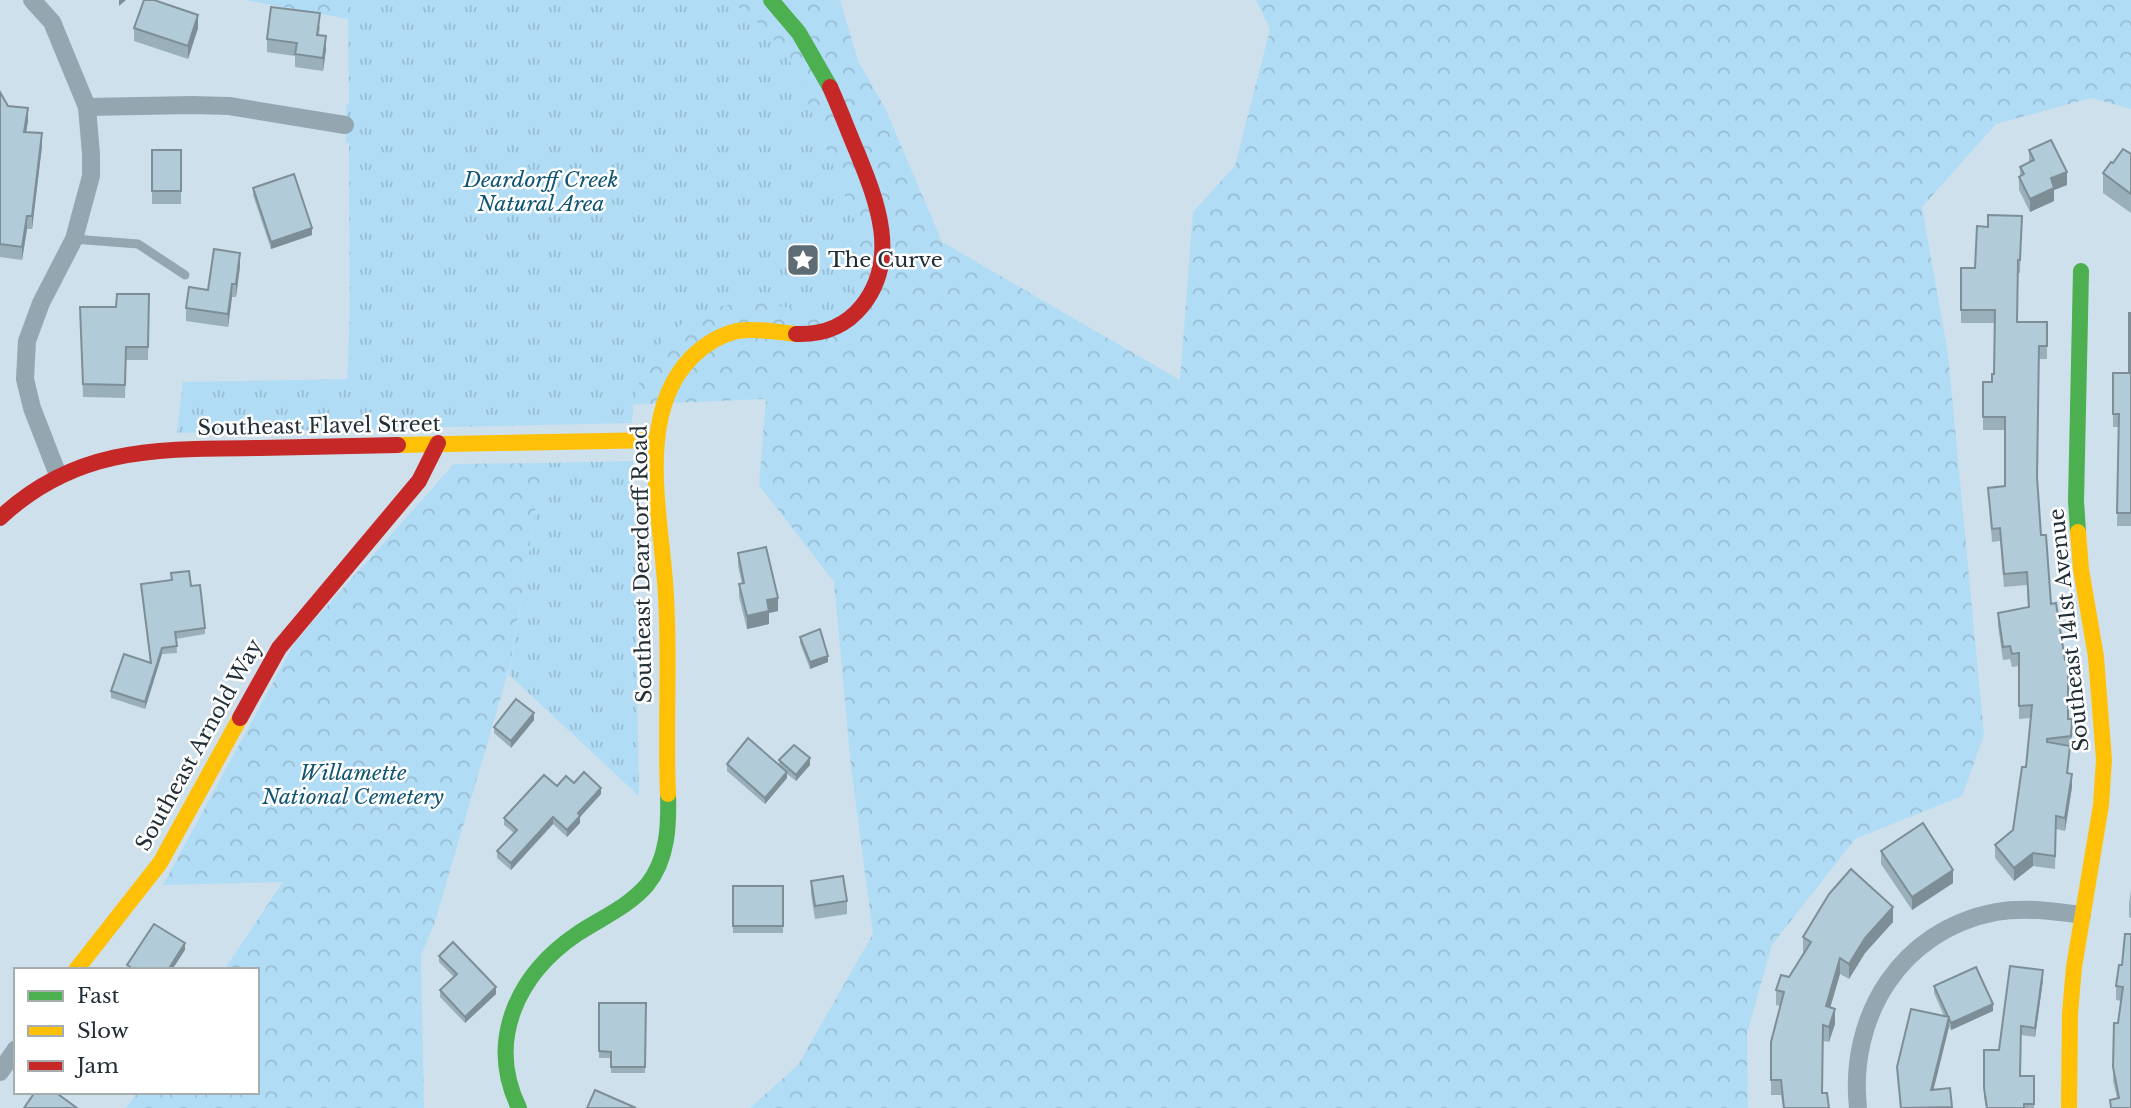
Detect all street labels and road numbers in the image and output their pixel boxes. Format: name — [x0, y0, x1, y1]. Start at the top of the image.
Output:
street label: Southeast Flavel Street — [197, 411, 441, 441]
street label: Southeast Deardorff Road — [627, 425, 657, 703]
street label: Southeast 141st Avenue — [2043, 507, 2095, 753]
street label: Southeast Arnold Way — [130, 634, 268, 855]

